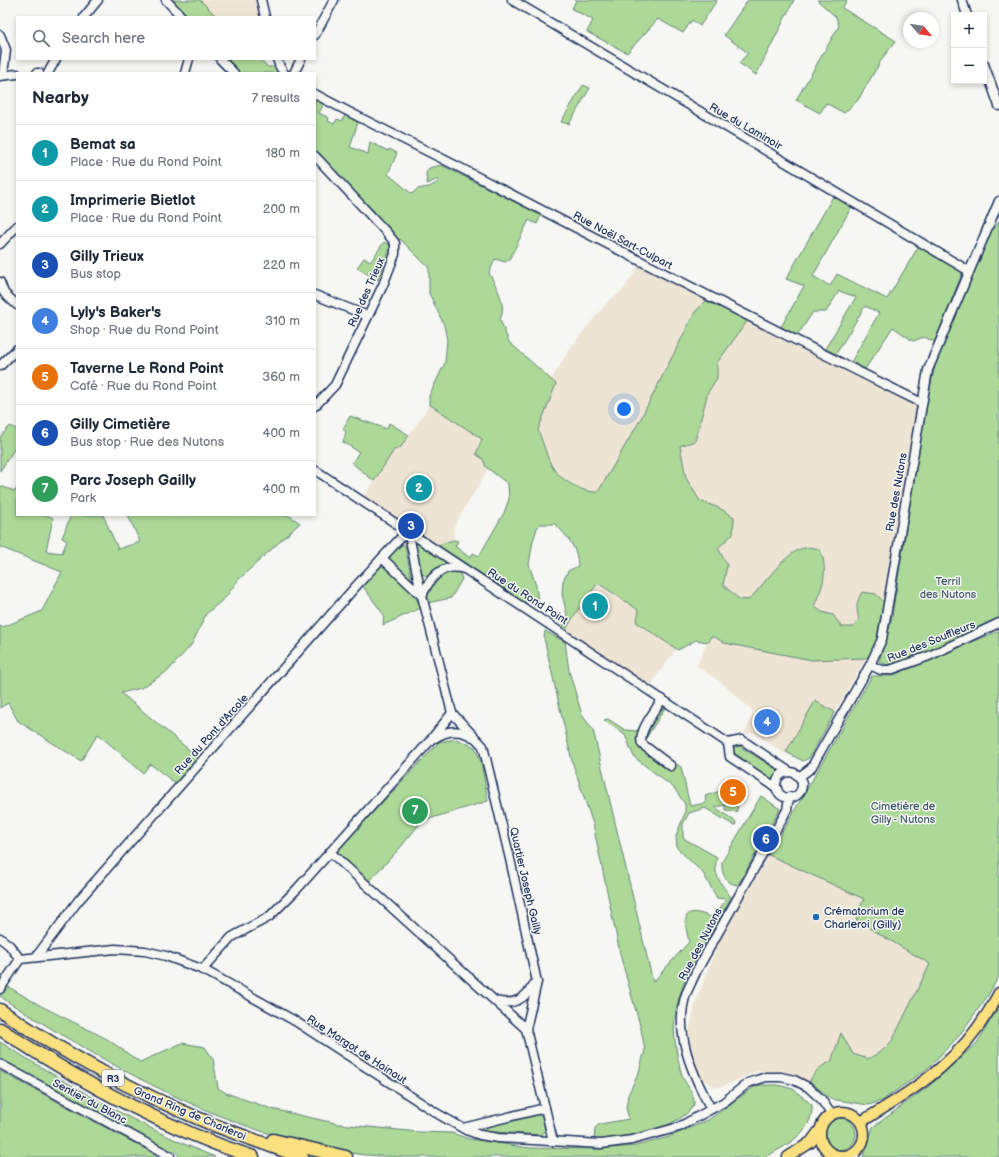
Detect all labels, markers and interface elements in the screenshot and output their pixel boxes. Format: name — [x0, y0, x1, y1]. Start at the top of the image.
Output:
north arrow — [903, 12, 939, 48]
map controls — [951, 12, 987, 84]
button: + — [951, 12, 987, 48]
search box — [16, 16, 316, 60]
icon: search — [30, 27, 52, 49]
text: Search here — [62, 29, 145, 48]
button: − — [951, 48, 987, 84]
text: Nearby — [32, 88, 89, 108]
text: 7 results — [252, 90, 300, 106]
street label: Rue du Laminoir — [707, 100, 785, 153]
text: Bemat sa — [70, 135, 136, 154]
text: 1 — [42, 145, 48, 161]
text: 180 m — [265, 145, 300, 161]
text: Place · Rue du Rond Point — [70, 154, 222, 170]
text: Imprimerie Bietlot — [70, 191, 195, 210]
text: 2 — [41, 201, 49, 217]
text: 200 m — [263, 201, 300, 217]
street label: Rue Noël Sart-Culpart — [571, 209, 675, 272]
text: Place · Rue du Rond Point — [70, 210, 222, 226]
text: Gilly Trieux — [70, 247, 144, 266]
street label: Rue des Trieux — [345, 255, 388, 329]
text: 3 — [41, 257, 49, 273]
text: 220 m — [263, 257, 300, 273]
text: Bus stop — [70, 266, 121, 282]
text: Lyly's Baker's — [70, 303, 161, 322]
text: 4 — [41, 313, 49, 329]
text: 310 m — [265, 313, 300, 329]
text: Shop · Rue du Rond Point — [70, 322, 219, 338]
text: Taverne Le Rond Point — [70, 359, 223, 378]
text: 5 — [41, 369, 49, 385]
text: 360 m — [262, 369, 300, 385]
text: Café · Rue du Rond Point — [70, 378, 217, 394]
your location — [614, 399, 634, 419]
text: Gilly Cimetière — [70, 415, 170, 434]
text: 6 — [41, 425, 49, 441]
text: 400 m — [263, 425, 300, 441]
text: Bus stop · Rue des Nutons — [70, 434, 224, 450]
street label: Rue des Nutons — [883, 451, 910, 533]
text: Parc Joseph Gailly — [70, 471, 196, 490]
pin: 2 — [406, 473, 432, 503]
text: 7 — [41, 481, 49, 497]
text: 400 m — [263, 481, 300, 497]
text: Park — [70, 490, 96, 506]
pin: 3 — [398, 511, 424, 541]
street label: Rue du Rond Point — [485, 566, 571, 628]
park label: Terril des Nutons — [920, 575, 977, 601]
pin: 1 — [582, 591, 608, 621]
street label: Rue des Souffleurs — [885, 618, 978, 665]
street label: Rue du Pont d'Arcole — [172, 691, 251, 777]
pin: 4 — [754, 707, 780, 737]
pin: 5 — [720, 777, 746, 807]
pin: 7 — [402, 796, 428, 826]
park label: Cimetière de Gilly - Nutons — [871, 800, 936, 826]
pin: 6 — [753, 824, 779, 854]
street label: Quartier Joseph Gailly — [507, 826, 544, 936]
street label: Rue des Nutons — [676, 905, 725, 983]
place label: Crématorium de Charleroi (Gilly) — [824, 905, 905, 931]
marker: Crématorium de Charleroi (Gilly) — [811, 912, 821, 922]
street label: Rue Margot de Hainaut — [304, 1012, 410, 1087]
road number: R3 — [102, 1070, 124, 1086]
street label: Sentier du Blanc — [50, 1076, 129, 1127]
street label: Grand Ring de Charleroi — [132, 1084, 248, 1143]

